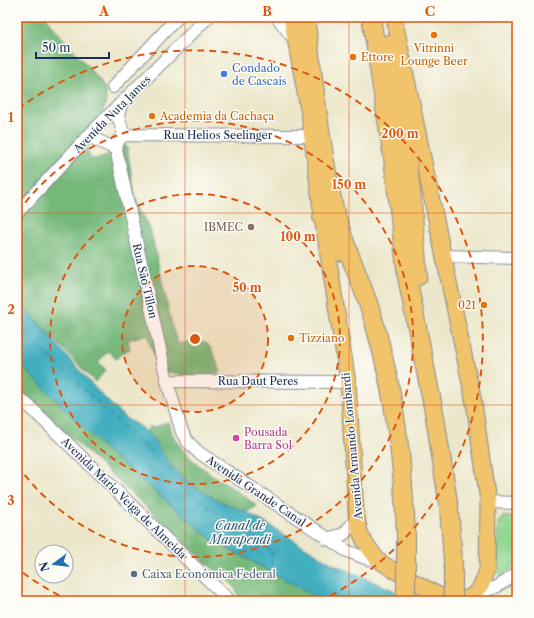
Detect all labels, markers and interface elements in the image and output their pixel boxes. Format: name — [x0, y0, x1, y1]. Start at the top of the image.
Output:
text: A — [98, 3, 110, 19]
text: B — [262, 3, 272, 19]
text: C — [425, 3, 435, 19]
marker: Vitrinni Lounge Beer — [429, 30, 439, 40]
scale bar — [36, 34, 109, 60]
text: 50 m — [42, 40, 71, 55]
place label: Vitrinni Lounge Beer — [400, 41, 468, 68]
place label: Ettore — [361, 50, 394, 64]
marker: Ettore — [348, 52, 358, 62]
place label: Condado de Cascais — [232, 61, 287, 88]
marker: Condado de Cascais — [219, 69, 229, 79]
street label: Avenida Nuta James — [70, 72, 154, 156]
text: 1 — [8, 109, 14, 125]
place label: Academia da Cachaça — [159, 109, 275, 123]
marker: Academia da Cachaça — [147, 111, 157, 121]
text: 200 m — [381, 126, 419, 141]
street label: Rua Helios Seelinger — [164, 128, 273, 142]
text: 150 m — [332, 177, 366, 192]
place label: IBMEC — [204, 220, 243, 234]
marker: IBMEC — [246, 222, 256, 232]
text: 100 m — [280, 229, 316, 244]
street label: Rua São Tillon — [130, 242, 160, 320]
text: 50 m — [232, 280, 262, 295]
place label: 021 — [458, 298, 476, 312]
marker: 021 — [479, 300, 489, 310]
text: 2 — [7, 301, 15, 317]
place label: Tizziano — [299, 331, 345, 345]
centre of rings — [188, 332, 202, 346]
marker: Tizziano — [286, 333, 296, 343]
street label: Avenida Armando Lombardi — [339, 371, 365, 521]
street label: Rua Daut Peres — [218, 374, 298, 388]
place label: Pousada Barra Sol — [244, 425, 293, 452]
marker: Pousada Barra Sol — [231, 433, 241, 443]
street label: Avenida Mario Veiga de Almeida — [58, 434, 190, 562]
street label: Avenida Grande Canal — [203, 452, 309, 530]
text: 3 — [7, 492, 15, 508]
water label: Canal de Marapendi — [208, 518, 272, 547]
north arrow — [34, 544, 74, 584]
text: N — [36, 560, 52, 573]
place label: Caixa Econômica Federal — [142, 567, 276, 581]
marker: Caixa Econômica Federal — [129, 569, 139, 579]

